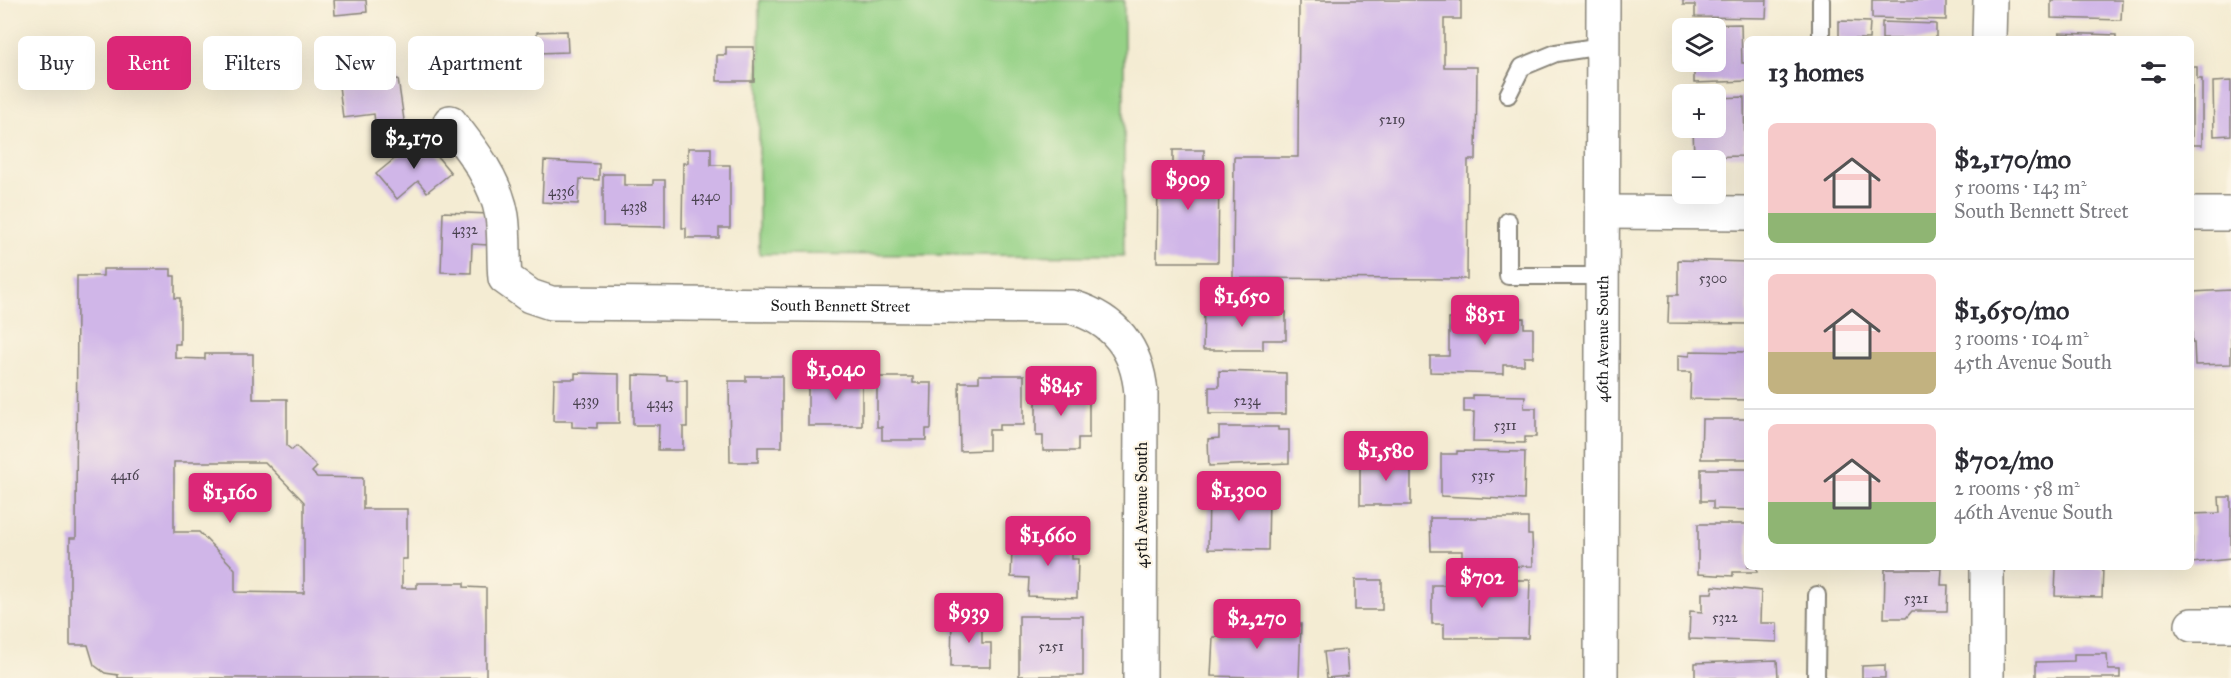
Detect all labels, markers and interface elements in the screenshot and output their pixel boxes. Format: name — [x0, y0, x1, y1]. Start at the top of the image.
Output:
map controls — [1672, 18, 1726, 204]
button: layers — [1672, 18, 1726, 72]
chip: Buy — [18, 36, 95, 90]
chip: Rent — [107, 36, 191, 90]
chip: Filters — [203, 36, 302, 90]
chip: New — [314, 36, 396, 90]
chip: Apartment — [408, 36, 544, 90]
text: 13 homes — [1768, 56, 1864, 88]
icon: filters — [2137, 56, 2170, 89]
button: + — [1672, 84, 1726, 138]
house number: 5219 — [1379, 111, 1405, 128]
pin: $2,170 — [365, 119, 463, 170]
text: $2,170 — [385, 126, 443, 150]
text: $2,170/mo — [1954, 143, 2071, 175]
icon: home — [1816, 147, 1888, 219]
button: − — [1672, 150, 1726, 204]
pin: $909 — [1152, 160, 1224, 211]
text: $909 — [1165, 167, 1211, 191]
text: 5 rooms · 143 m² — [1954, 175, 2086, 199]
house number: 4336 — [548, 183, 575, 200]
house number: 4340 — [691, 188, 721, 205]
house number: 4338 — [621, 198, 647, 215]
text: South Bennett Street — [1954, 199, 2129, 223]
house number: 4332 — [452, 221, 478, 238]
house number: 5300 — [1699, 270, 1727, 287]
street label: 46th Avenue South — [1593, 275, 1612, 403]
pin: $1,650 — [1193, 277, 1291, 328]
text: $1,650 — [1214, 284, 1270, 308]
text: $1,650/mo — [1954, 294, 2069, 326]
pin: $851 — [1449, 295, 1521, 346]
street label: South Bennett Street — [770, 296, 911, 316]
icon: home — [1816, 298, 1888, 370]
text: $851 — [1465, 302, 1505, 326]
text: 3 rooms · 104 m² — [1954, 326, 2089, 350]
pin: $1,040 — [787, 350, 885, 401]
text: 45th Avenue South — [1954, 350, 2112, 374]
text: $1,040 — [806, 357, 866, 381]
pin: $845 — [1025, 366, 1097, 417]
text: $845 — [1039, 373, 1083, 397]
house number: 4339 — [573, 392, 599, 409]
house number: 5234 — [1234, 392, 1262, 409]
house number: 4343 — [647, 395, 673, 412]
house number: 5311 — [1493, 417, 1517, 434]
pin: $1,580 — [1337, 431, 1435, 482]
text: $1,580 — [1358, 438, 1414, 462]
street label: 45th Avenue South — [1132, 442, 1151, 568]
text: $702/mo — [1954, 444, 2053, 476]
icon: home — [1816, 448, 1888, 520]
house number: 4416 — [111, 467, 140, 484]
house number: 5315 — [1471, 467, 1496, 484]
pin: $1,300 — [1190, 471, 1288, 522]
pin: $1,160 — [181, 473, 279, 524]
text: 2 rooms · 58 m² — [1954, 476, 2080, 500]
text: $1,300 — [1211, 478, 1267, 502]
text: $1,160 — [203, 480, 257, 504]
text: 46th Avenue South — [1954, 500, 2113, 524]
pin: $1,660 — [999, 516, 1097, 567]
text: $1,660 — [1019, 523, 1077, 547]
pin: $702 — [1446, 558, 1518, 609]
text: $702 — [1460, 565, 1504, 589]
house number: 5321 — [1904, 590, 1929, 607]
pin: $939 — [933, 593, 1005, 644]
pin: $2,270 — [1208, 599, 1306, 650]
text: $939 — [948, 600, 990, 624]
text: $2,270 — [1227, 606, 1287, 630]
house number: 5322 — [1712, 609, 1738, 626]
house number: 5251 — [1038, 638, 1064, 655]

